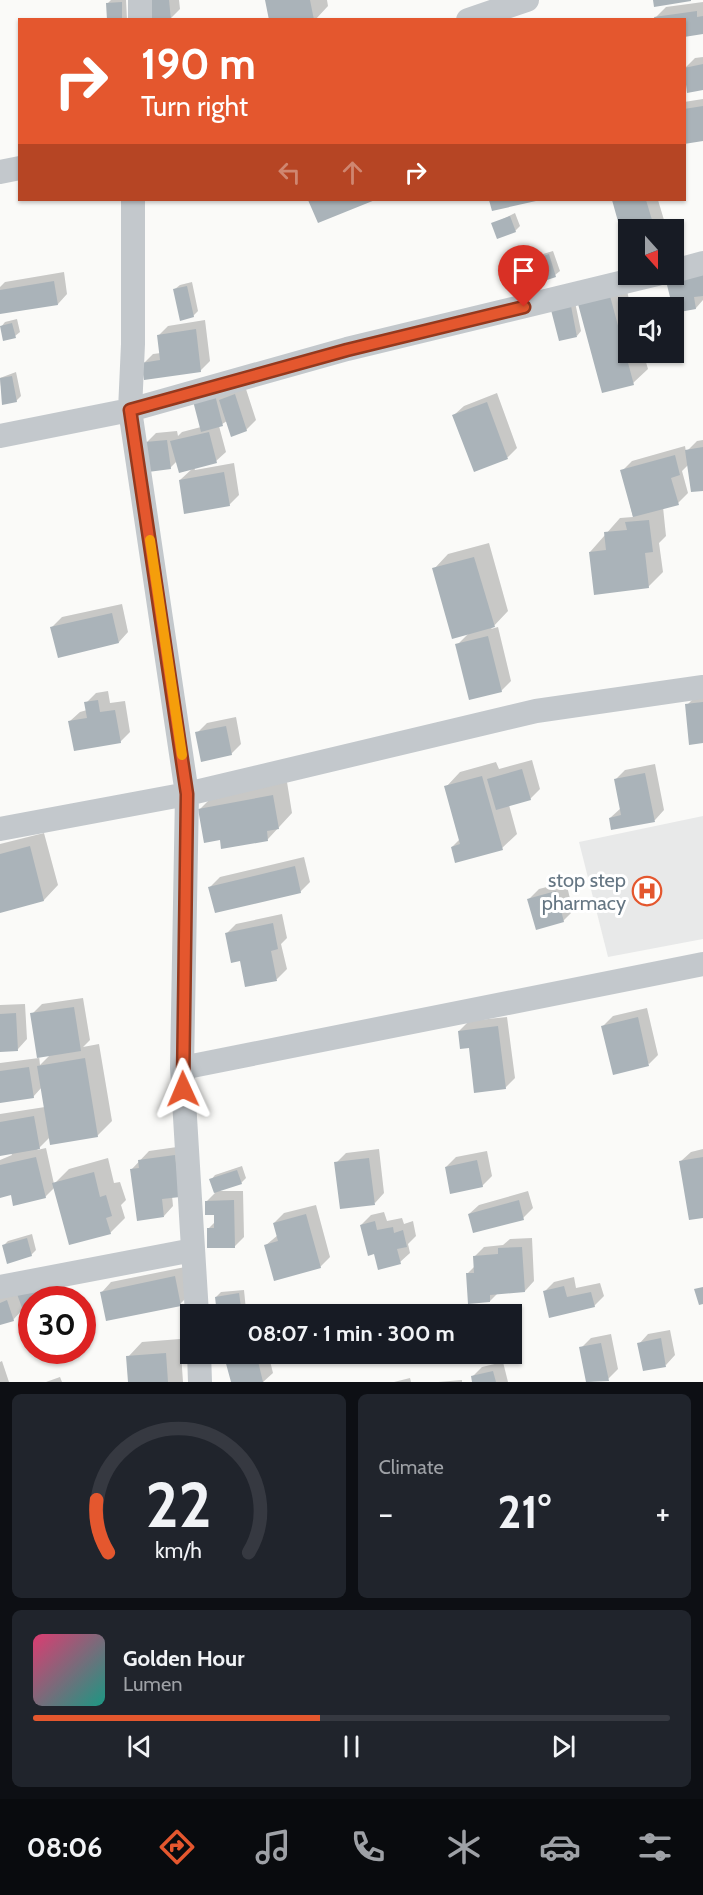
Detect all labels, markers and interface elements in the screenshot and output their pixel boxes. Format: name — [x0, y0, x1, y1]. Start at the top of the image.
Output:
text: 190 m — [141, 38, 256, 90]
icon: right — [42, 42, 120, 120]
text: Turn right — [141, 90, 248, 123]
icon: left — [273, 156, 306, 189]
icon: ahead — [336, 156, 369, 189]
icon: right — [399, 156, 432, 189]
north arrow — [618, 219, 684, 285]
map controls — [618, 219, 684, 363]
pin — [498, 245, 549, 307]
icon: arrive — [507, 254, 540, 287]
button: sound — [618, 297, 684, 363]
place label: stop step pharmacy — [542, 868, 626, 915]
hospital icon: stop step pharmacy — [631, 875, 663, 907]
position arrow — [151, 1057, 215, 1121]
speed limit sign: 30 — [18, 1286, 96, 1364]
text: 08:07 · 1 min · 300 m — [247, 1320, 455, 1347]
text: Climate — [379, 1455, 444, 1479]
text: 22 — [146, 1467, 212, 1543]
text: 21° — [498, 1485, 551, 1539]
text: − — [379, 1493, 393, 1533]
text: + — [655, 1493, 670, 1533]
text: km/h — [155, 1537, 202, 1563]
text: Golden Hour — [123, 1645, 244, 1672]
text: Lumen — [123, 1672, 182, 1696]
icon: previous — [123, 1730, 156, 1763]
icon: pause — [335, 1730, 368, 1763]
icon: next — [547, 1730, 580, 1763]
icon: directions — [156, 1826, 198, 1868]
icon: music — [252, 1826, 294, 1868]
icon: phone — [347, 1826, 389, 1868]
icon: climate — [443, 1826, 485, 1868]
icon: car — [539, 1826, 581, 1868]
icon: filters — [634, 1826, 676, 1868]
text: 08:06 — [27, 1831, 102, 1864]

